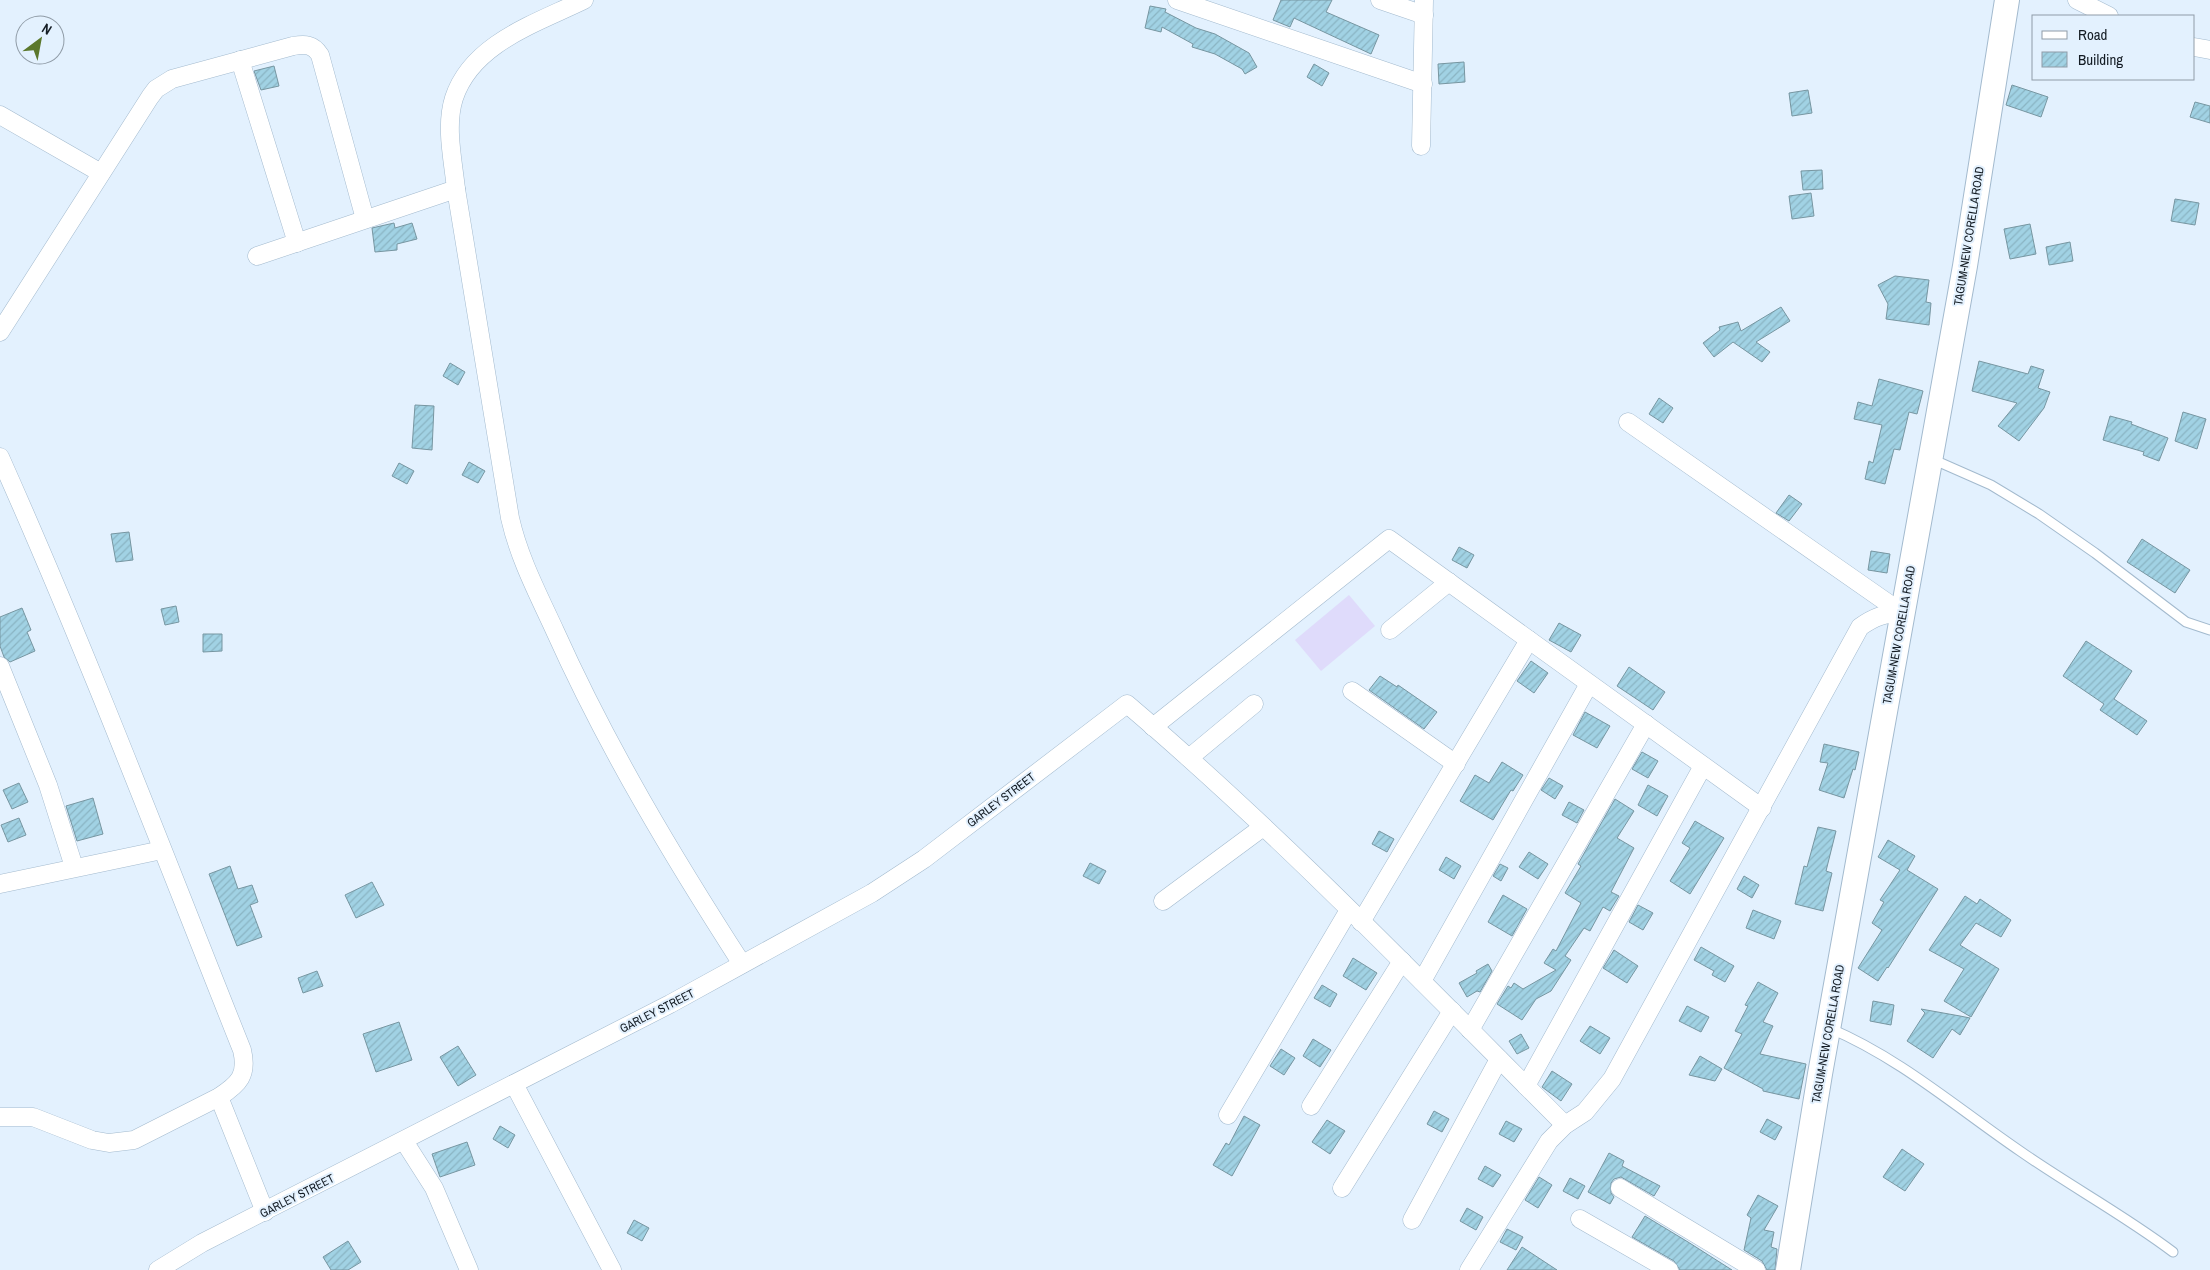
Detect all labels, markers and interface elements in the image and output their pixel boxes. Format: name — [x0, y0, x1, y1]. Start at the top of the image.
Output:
north arrow — [15, 15, 65, 65]
legend — [2032, 15, 2195, 80]
text: N — [39, 19, 55, 39]
text: Road — [2078, 24, 2107, 45]
text: Building — [2078, 49, 2123, 70]
street label: TAGUM-NEW CORELLA ROAD — [1950, 165, 1988, 307]
street label: TAGUM-NEW CORELLA ROAD — [1879, 565, 1919, 705]
street label: GARLEY STREET — [964, 769, 1038, 831]
street label: TAGUM-NEW CORELLA ROAD — [1808, 964, 1848, 1104]
street label: GARLEY STREET — [617, 985, 697, 1037]
street label: GARLEY STREET — [257, 1170, 337, 1222]

